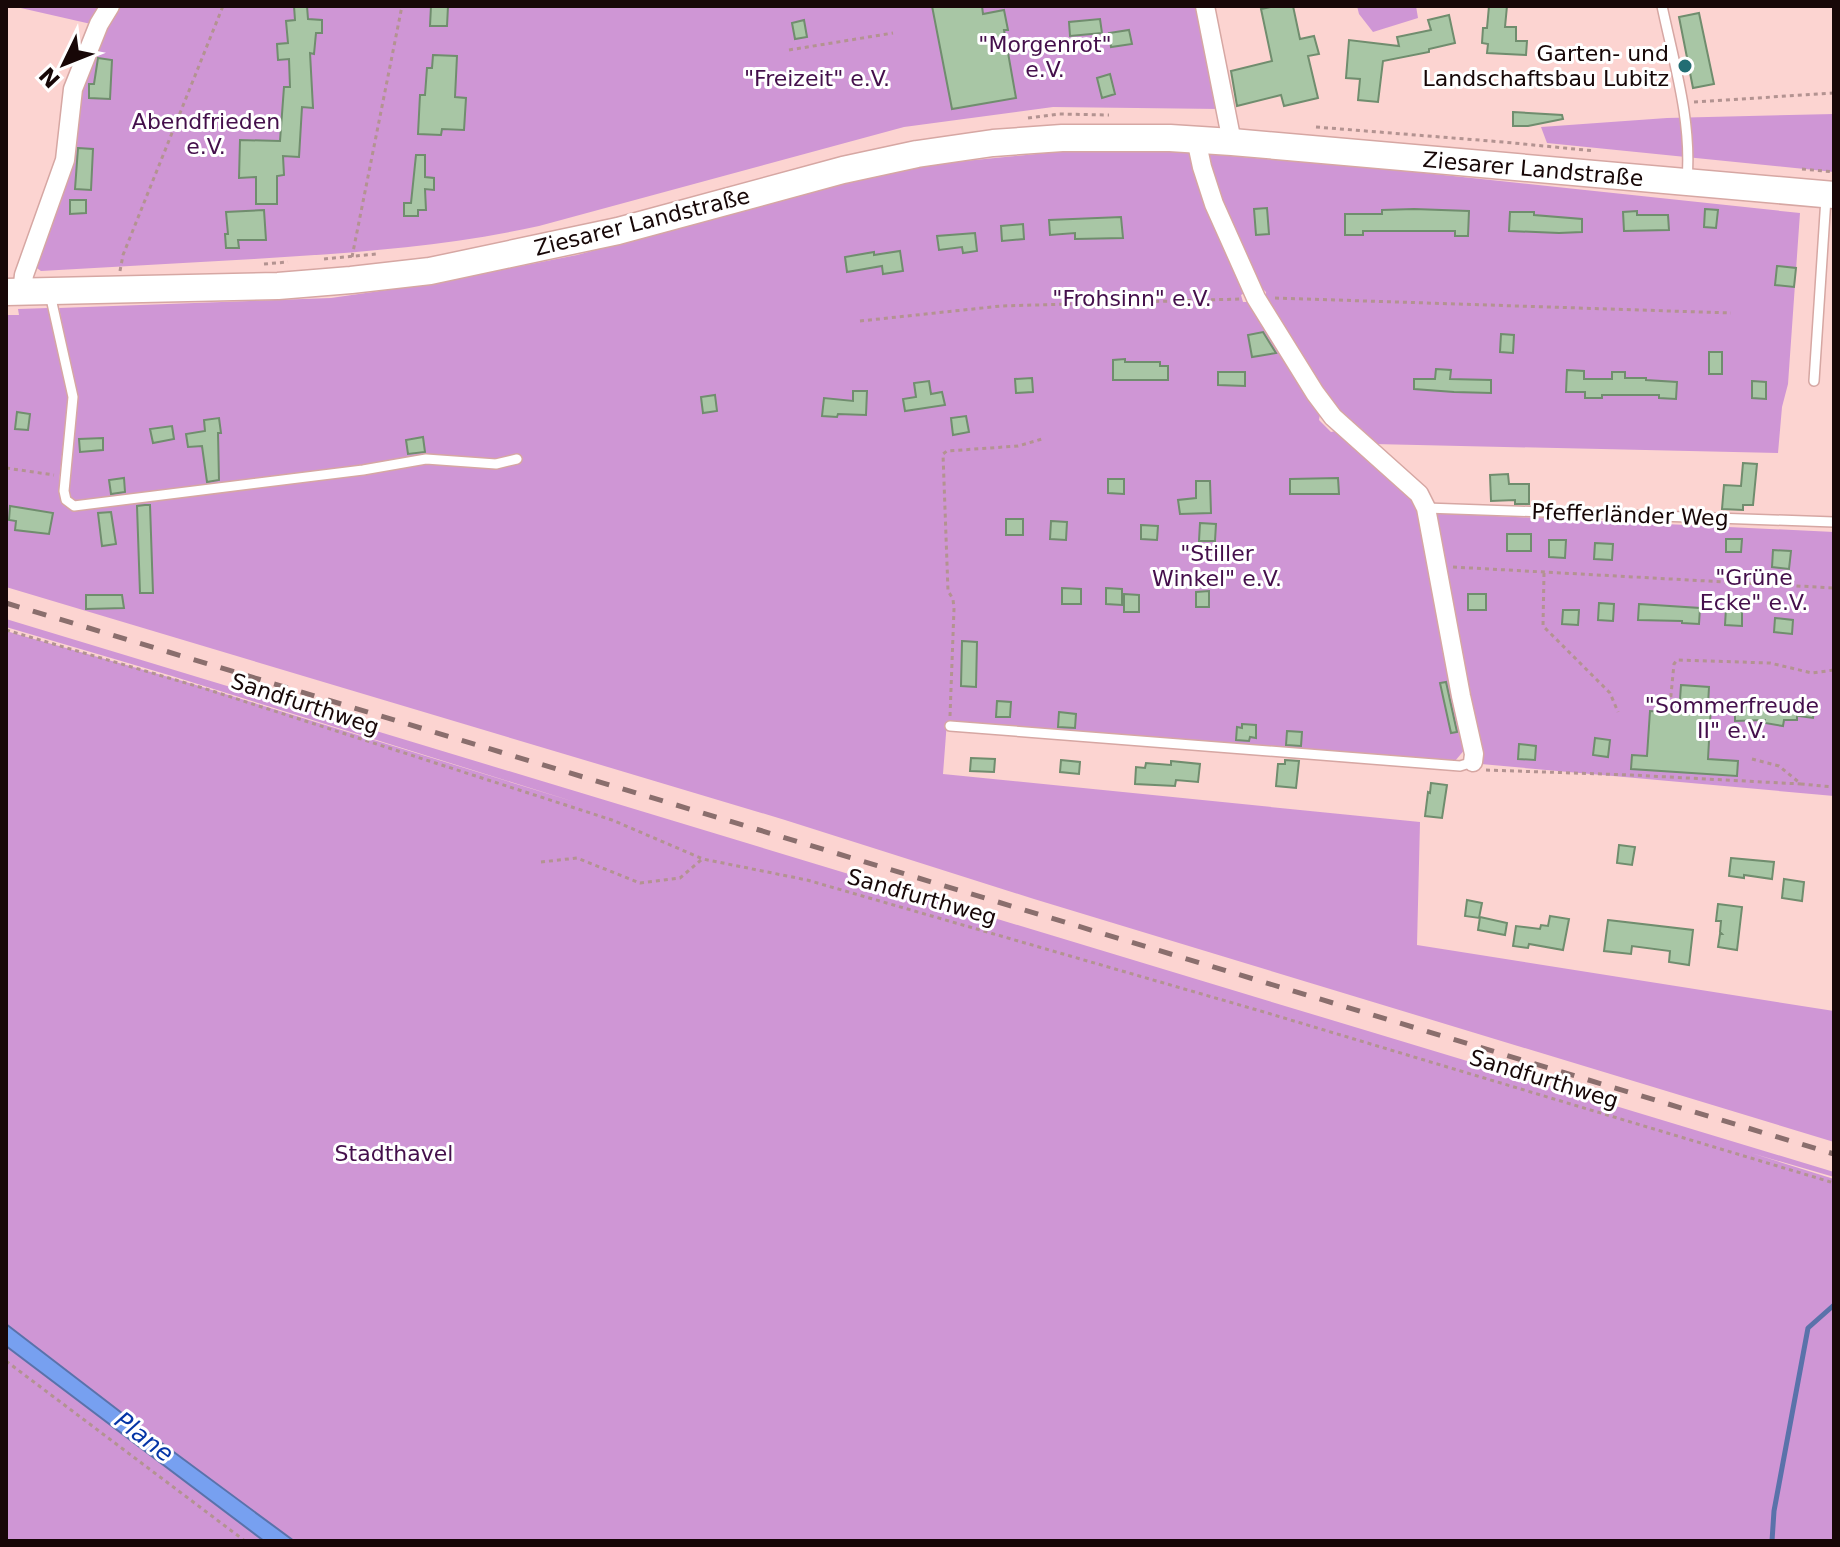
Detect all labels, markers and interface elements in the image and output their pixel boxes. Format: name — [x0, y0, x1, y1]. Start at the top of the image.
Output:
north arrow — [24, 24, 104, 104]
park label: "Morgenrot" e.V. — [978, 32, 1112, 82]
place label: Garten- und Landschaftsbau Lubitz — [1422, 41, 1669, 91]
marker: Garten- und Landschaftsbau Lubitz — [1676, 57, 1694, 75]
text: N — [34, 62, 65, 93]
park label: "Freizeit" e.V. — [744, 66, 890, 91]
park label: Abendfrieden e.V. — [132, 109, 280, 159]
street label: Ziesarer Landstraße — [1422, 147, 1644, 191]
street label: Ziesarer Landstraße — [532, 183, 752, 261]
park label: "Frohsinn" e.V. — [1052, 286, 1212, 311]
street label: Pfefferländer Weg — [1531, 499, 1729, 531]
park label: "Stiller Winkel" e.V. — [1152, 541, 1282, 591]
park label: "Grüne Ecke" e.V. — [1700, 565, 1808, 615]
street label: Sandfurthweg — [228, 668, 382, 740]
park label: "Sommerfreude II" e.V. — [1645, 693, 1819, 743]
street label: Sandfurthweg — [844, 864, 1000, 930]
street label: Sandfurthweg — [1467, 1045, 1621, 1113]
park label: Stadthavel — [335, 1141, 453, 1166]
water label: Plane — [109, 1406, 179, 1468]

